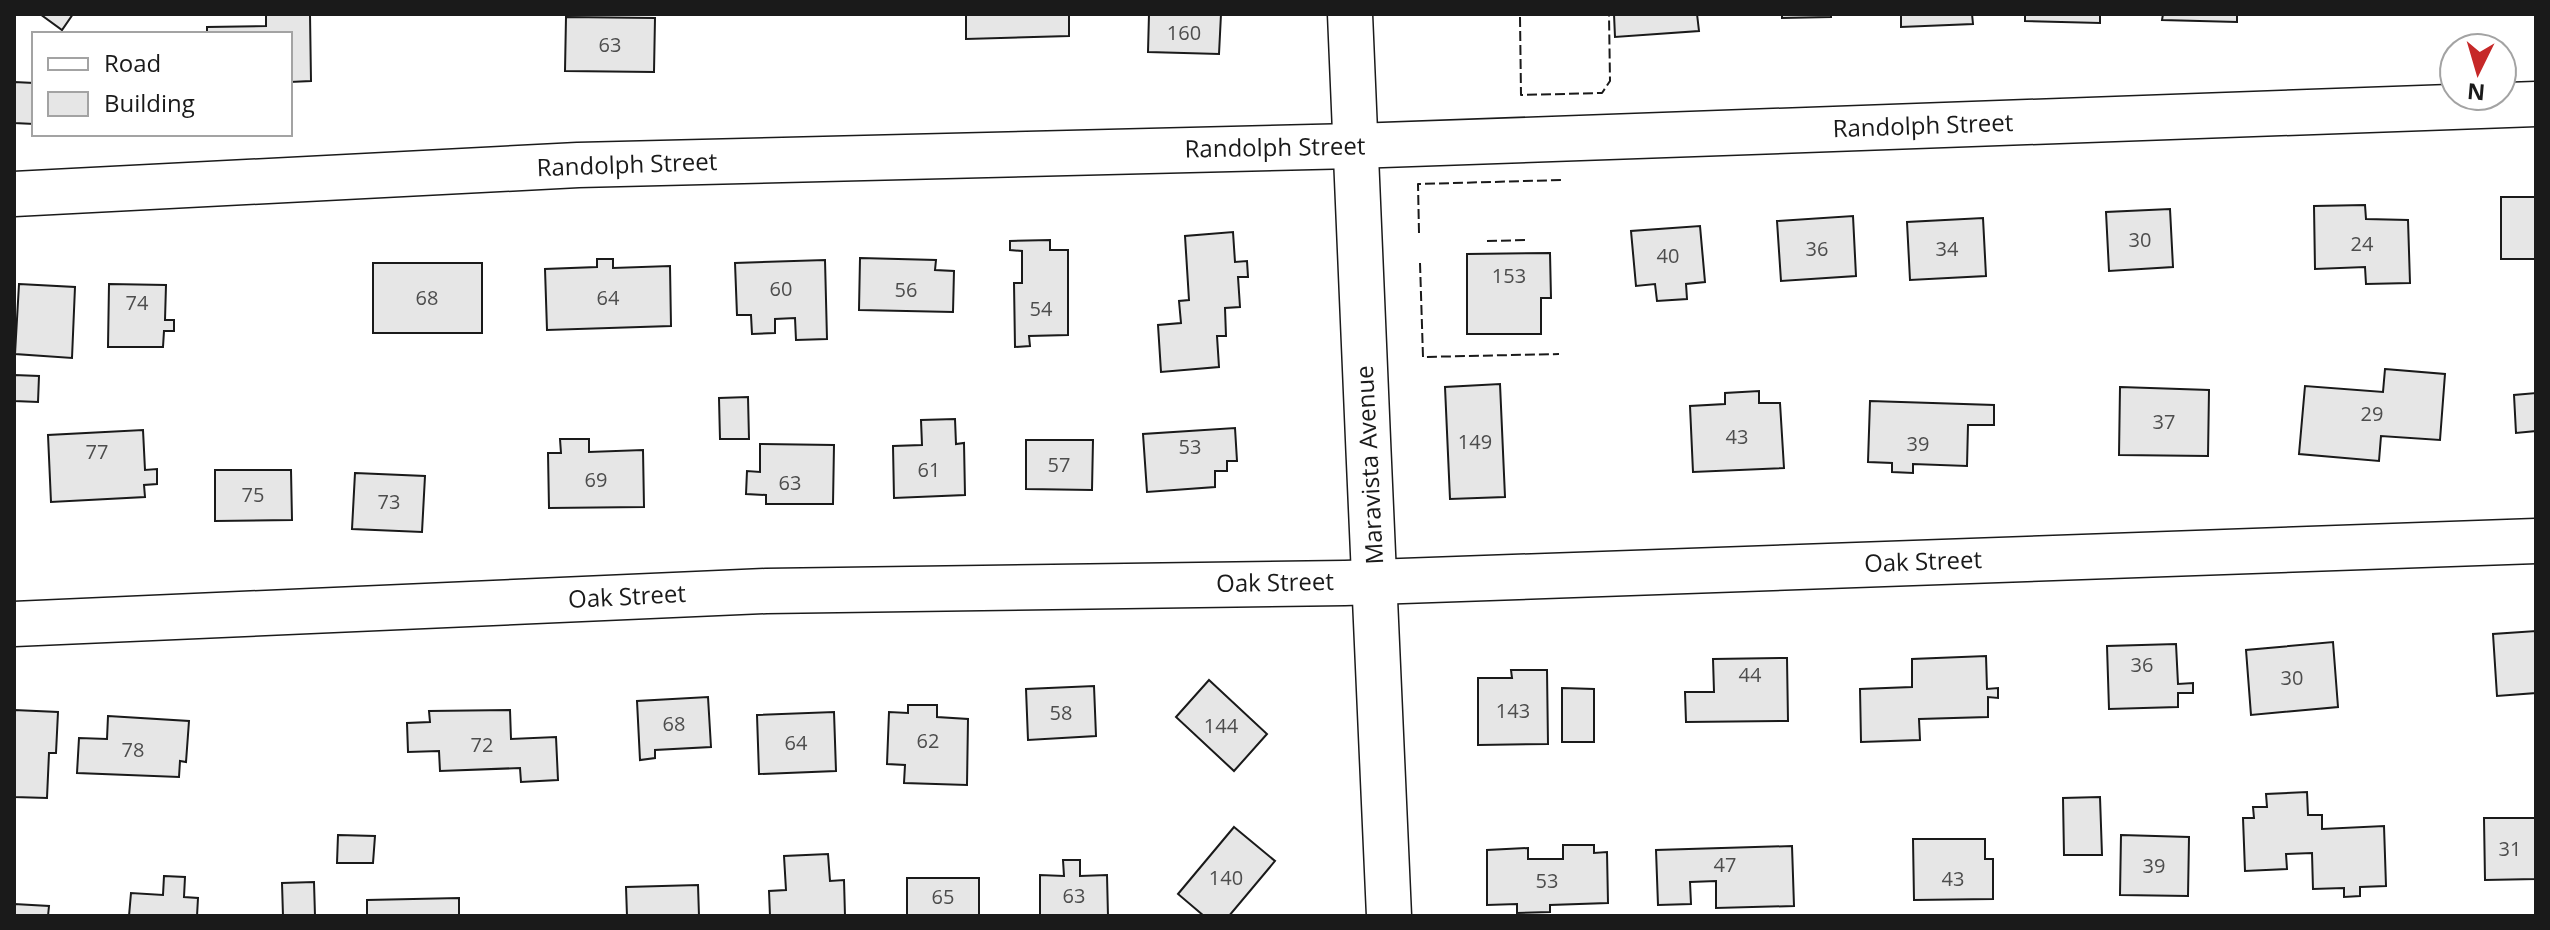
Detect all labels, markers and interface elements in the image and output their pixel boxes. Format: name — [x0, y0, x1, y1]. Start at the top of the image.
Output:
house number: 160 — [1167, 19, 1201, 46]
house number: 63 — [599, 31, 621, 58]
legend — [32, 32, 292, 136]
north arrow — [2438, 32, 2518, 112]
text: Road — [104, 46, 161, 79]
text: N — [2466, 77, 2486, 109]
text: Building — [104, 86, 195, 119]
street label: Randolph Street — [1832, 105, 2014, 144]
street label: Randolph Street — [1184, 128, 1366, 165]
street label: Randolph Street — [536, 144, 718, 183]
house number: 30 — [2129, 226, 2151, 253]
house number: 24 — [2351, 230, 2374, 257]
house number: 36 — [1806, 235, 1828, 262]
house number: 34 — [1936, 235, 1959, 262]
house number: 40 — [1657, 242, 1679, 269]
house number: 153 — [1492, 262, 1526, 289]
house number: 60 — [770, 275, 792, 302]
house number: 56 — [895, 276, 917, 303]
house number: 68 — [416, 284, 438, 311]
house number: 64 — [597, 284, 620, 311]
house number: 74 — [126, 289, 149, 316]
house number: 54 — [1030, 295, 1053, 322]
street label: Maravista Avenue — [1347, 365, 1390, 565]
house number: 29 — [2361, 400, 2383, 427]
house number: 37 — [2153, 408, 2175, 435]
house number: 43 — [1726, 423, 1748, 450]
house number: 149 — [1458, 428, 1492, 455]
house number: 39 — [1907, 430, 1929, 457]
house number: 53 — [1179, 433, 1201, 460]
house number: 77 — [86, 438, 108, 465]
house number: 57 — [1048, 451, 1070, 478]
house number: 61 — [918, 456, 940, 483]
house number: 69 — [585, 466, 607, 493]
house number: 63 — [779, 469, 801, 496]
house number: 75 — [242, 481, 264, 508]
house number: 73 — [378, 488, 400, 515]
street label: Oak Street — [1863, 542, 1982, 579]
street label: Oak Street — [1216, 564, 1334, 599]
street label: Oak Street — [567, 576, 687, 615]
house number: 36 — [2131, 651, 2153, 678]
house number: 44 — [1739, 661, 1762, 688]
house number: 30 — [2281, 664, 2303, 691]
house number: 143 — [1496, 697, 1530, 724]
house number: 58 — [1050, 699, 1072, 726]
house number: 68 — [663, 710, 685, 737]
house number: 144 — [1204, 712, 1239, 739]
house number: 62 — [917, 727, 939, 754]
house number: 64 — [785, 729, 808, 756]
house number: 72 — [471, 731, 493, 758]
house number: 78 — [122, 736, 144, 763]
house number: 31 — [2499, 835, 2521, 862]
house number: 47 — [1714, 851, 1736, 878]
house number: 39 — [2143, 852, 2165, 879]
house number: 140 — [1209, 864, 1243, 891]
house number: 43 — [1942, 865, 1964, 892]
house number: 53 — [1536, 867, 1558, 894]
house number: 63 — [1063, 882, 1085, 909]
house number: 65 — [932, 883, 954, 910]

